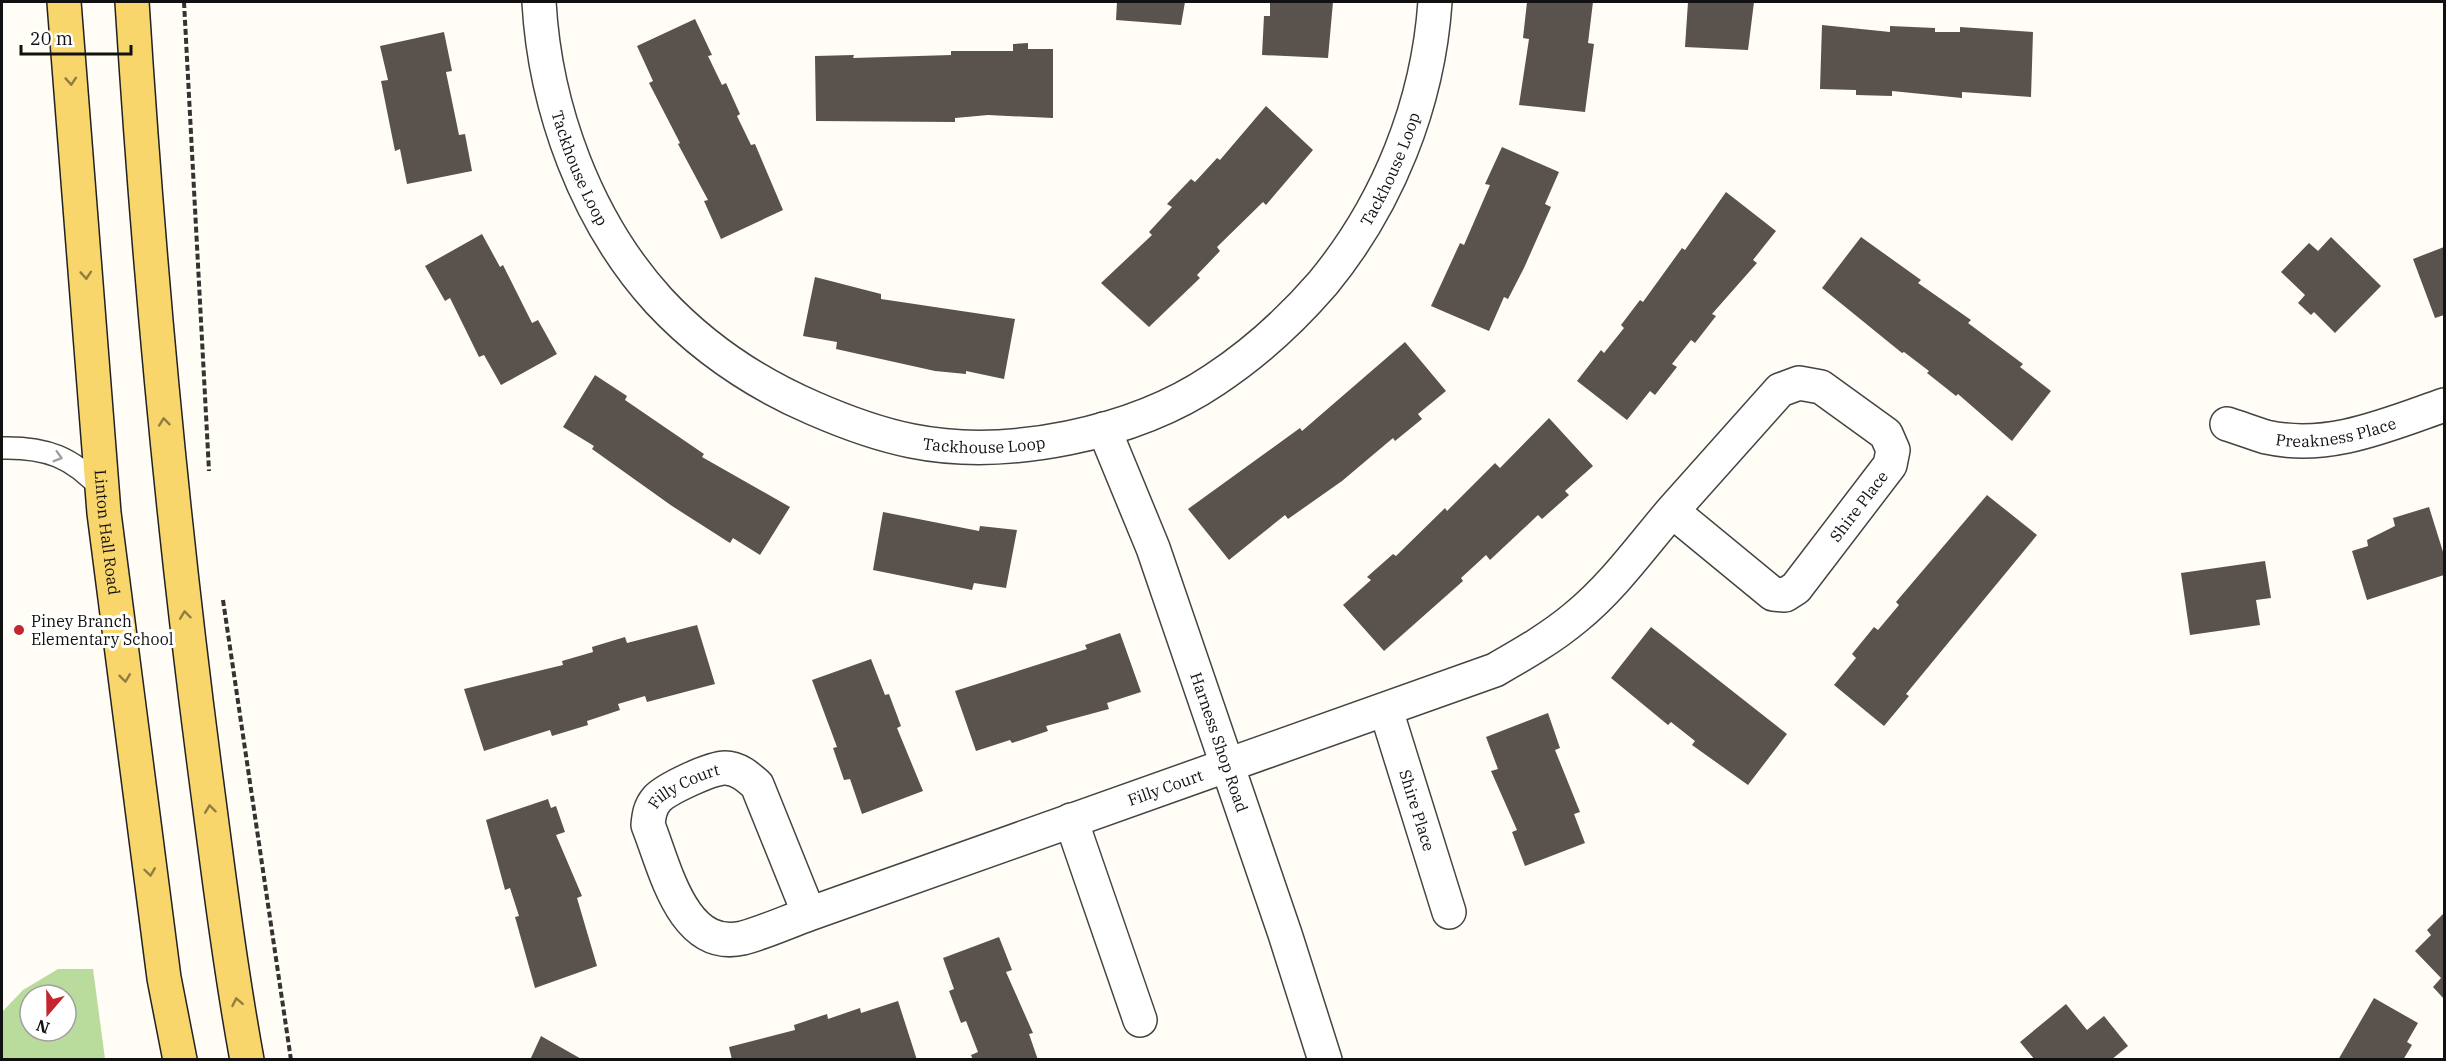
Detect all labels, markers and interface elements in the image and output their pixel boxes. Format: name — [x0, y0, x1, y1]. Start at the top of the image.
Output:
scale bar — [21, 18, 130, 56]
text: 20 m — [30, 27, 73, 50]
one-way arrow — [64, 76, 77, 85]
street label: Tackhouse Loop — [547, 108, 613, 229]
street label: Tackhouse Loop — [1356, 110, 1424, 230]
one-way arrow — [79, 271, 92, 280]
street label: Preakness Place — [2274, 413, 2399, 451]
one-way arrow — [158, 417, 171, 426]
street label: Tackhouse Loop — [921, 432, 1047, 457]
one-way arrow — [53, 449, 63, 462]
street label: Shire Place — [1825, 467, 1892, 546]
street label: Linton Hall Road — [91, 469, 125, 596]
place label: Piney Branch Elementary School — [31, 611, 174, 649]
one-way arrow — [179, 611, 192, 620]
marker: Piney Branch Elementary School — [12, 623, 26, 637]
street label: Harness Shop Road — [1186, 670, 1253, 815]
one-way arrow — [118, 674, 131, 683]
street label: Filly Court — [643, 759, 722, 812]
street label: Filly Court — [1125, 765, 1206, 810]
street label: Shire Place — [1395, 767, 1439, 853]
one-way arrow — [204, 804, 217, 813]
one-way arrow — [144, 867, 156, 876]
north arrow — [18, 983, 78, 1043]
one-way arrow — [231, 997, 243, 1007]
text: N — [34, 1016, 52, 1039]

